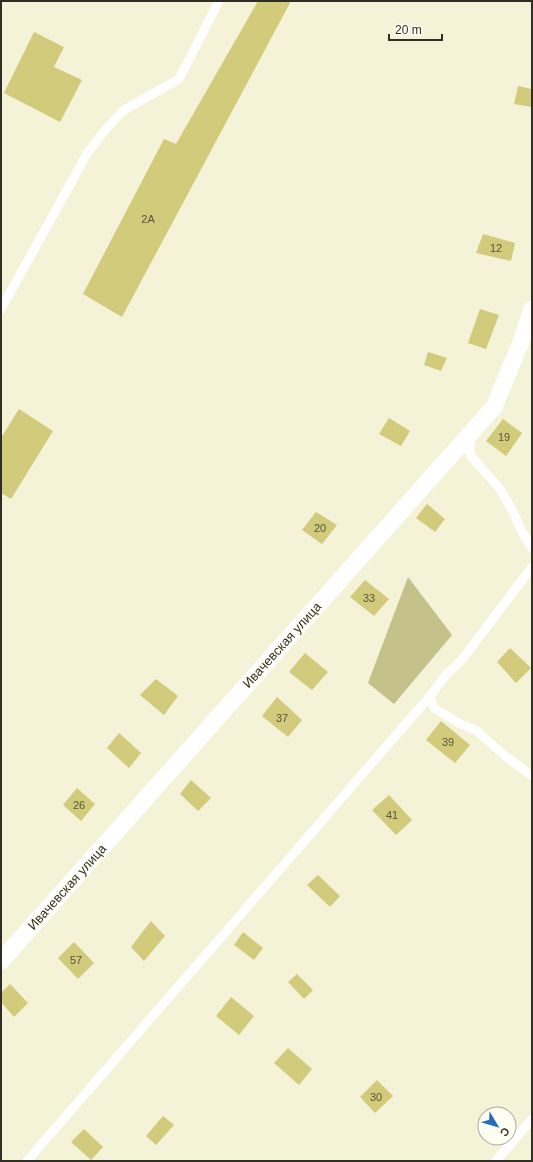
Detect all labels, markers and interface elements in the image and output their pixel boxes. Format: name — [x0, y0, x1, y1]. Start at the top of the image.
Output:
scale bar — [389, 16, 442, 42]
text: 20 m — [395, 23, 422, 37]
house number: 2А — [141, 213, 155, 225]
house number: 12 — [490, 242, 502, 254]
house number: 19 — [498, 431, 510, 443]
house number: 20 — [314, 522, 326, 534]
house number: 33 — [363, 592, 375, 604]
street label: Ивачевская улица — [240, 599, 325, 691]
house number: 37 — [276, 712, 288, 724]
house number: 39 — [442, 736, 454, 748]
house number: 26 — [73, 799, 85, 811]
house number: 41 — [386, 809, 398, 821]
street label: Ивачевская улица — [25, 841, 110, 933]
house number: 57 — [70, 954, 82, 966]
house number: 30 — [370, 1091, 382, 1103]
north arrow — [477, 1106, 517, 1146]
text: С — [498, 1125, 512, 1139]

